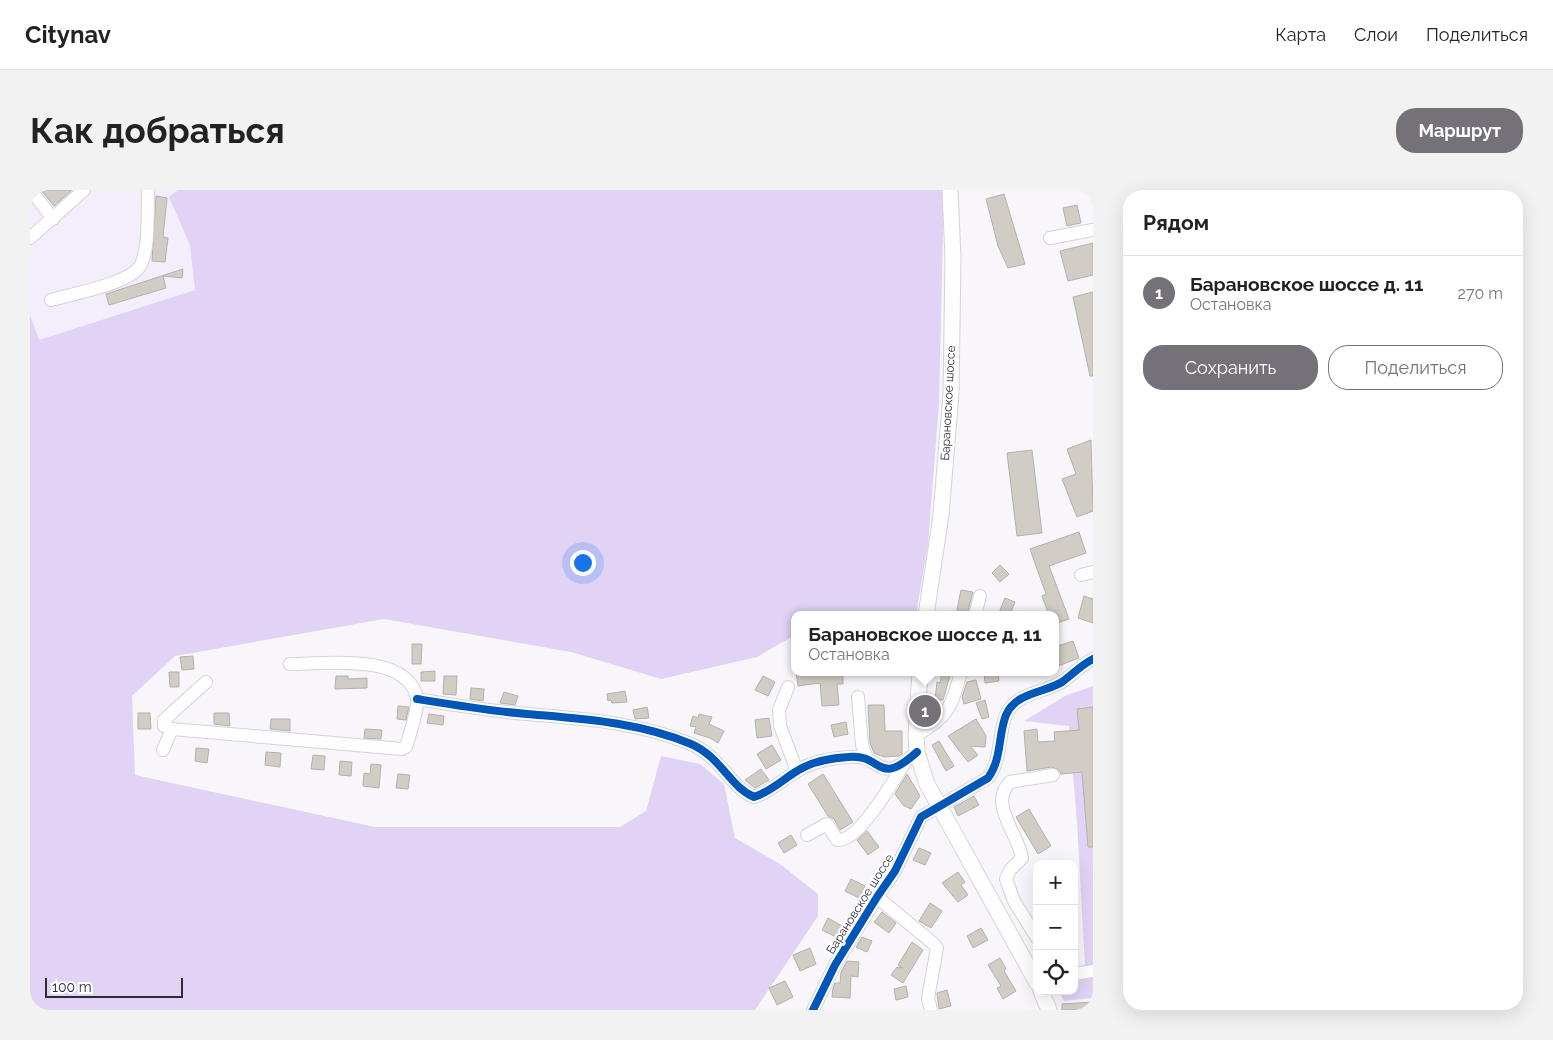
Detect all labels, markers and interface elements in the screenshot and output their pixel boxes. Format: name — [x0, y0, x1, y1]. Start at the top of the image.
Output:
text: Citynav — [25, 20, 111, 49]
text: Карта — [1275, 24, 1326, 45]
text: Слои — [1354, 24, 1398, 45]
text: Поделиться — [1426, 24, 1528, 45]
button: Маршрут — [1396, 108, 1523, 153]
text: Как добраться — [30, 110, 285, 151]
text: Рядом — [1143, 210, 1209, 235]
text: Барановское шоссе д. 11 — [1190, 273, 1423, 295]
text: 1 — [1155, 284, 1163, 303]
text: 270 m — [1458, 284, 1503, 303]
text: Остановка — [1190, 295, 1272, 314]
street label: Барановское шоссе — [938, 345, 958, 461]
button: Сохранить — [1143, 345, 1318, 390]
button: Поделиться — [1328, 345, 1503, 390]
your location — [570, 550, 596, 576]
popup — [791, 611, 1059, 676]
text: Барановское шоссе д. 11 — [808, 623, 1042, 645]
text: Остановка — [808, 645, 890, 664]
pin: 1 — [909, 692, 941, 730]
street label: Барановское шоссе — [823, 851, 897, 957]
map controls — [1033, 860, 1078, 995]
button: + — [1033, 860, 1078, 905]
button: − — [1033, 905, 1078, 950]
button: locate — [1033, 950, 1078, 995]
scale bar — [45, 975, 182, 998]
text: 100 m — [52, 979, 92, 995]

